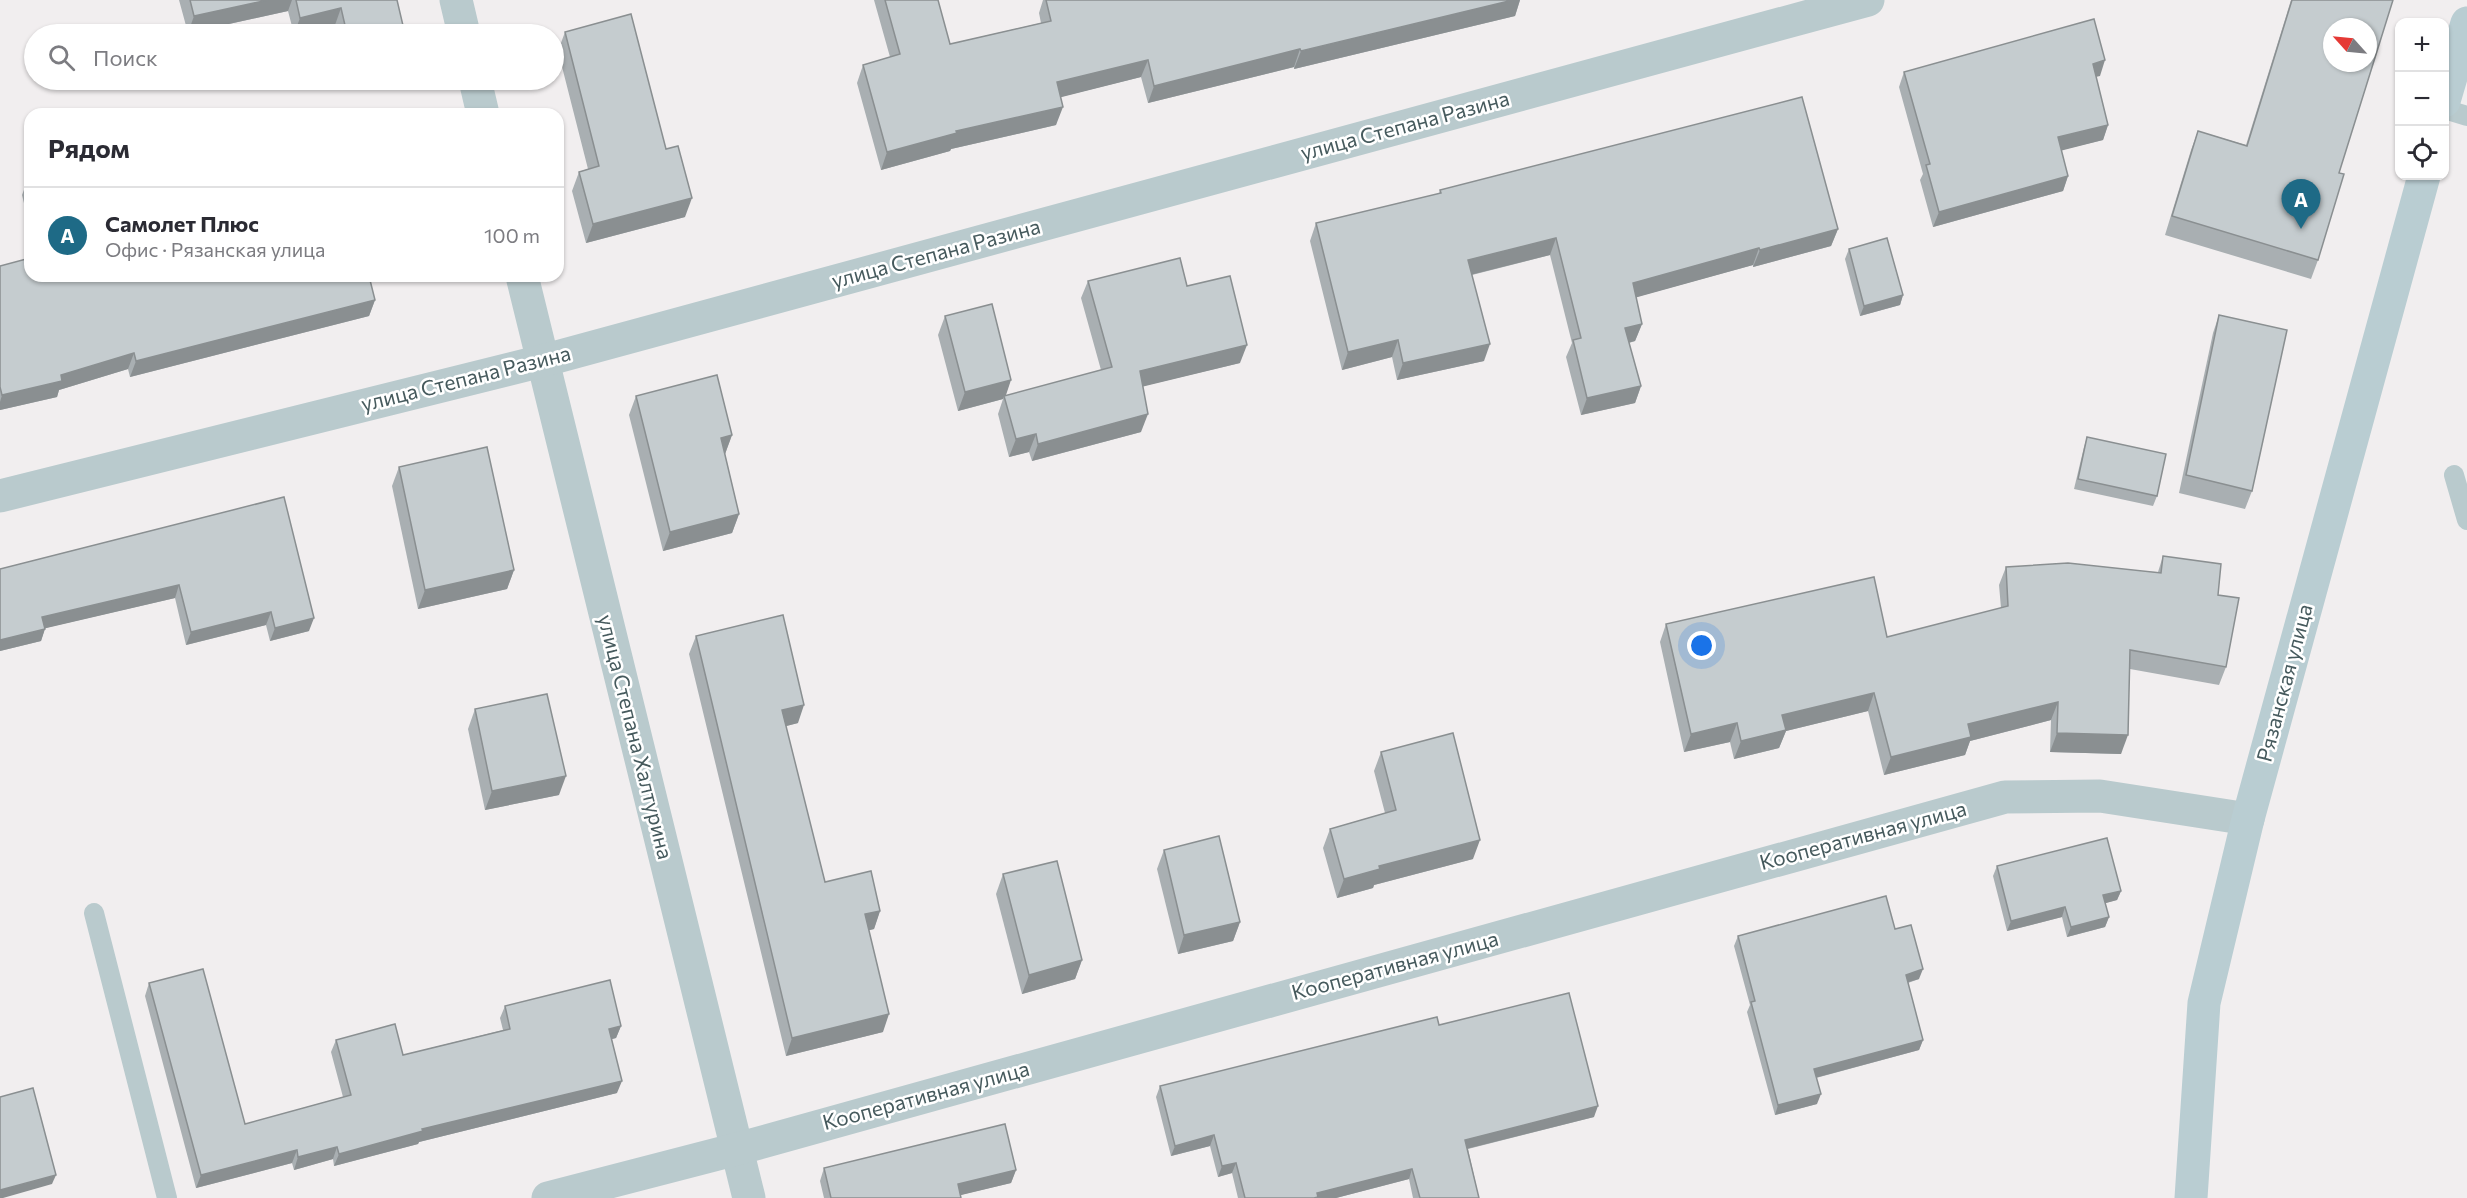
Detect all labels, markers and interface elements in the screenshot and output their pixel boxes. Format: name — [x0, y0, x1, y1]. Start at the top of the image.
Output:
north arrow — [2323, 18, 2377, 72]
map controls — [2395, 18, 2449, 180]
button: + — [2395, 18, 2449, 72]
search box — [24, 24, 564, 90]
icon: search — [45, 41, 78, 74]
text: Поиск — [93, 44, 158, 71]
button: − — [2395, 72, 2449, 126]
street label: улица Степана Разина — [1297, 85, 1512, 164]
button: locate — [2395, 126, 2449, 180]
text: Рядом — [48, 132, 130, 163]
pin: A — [2282, 180, 2320, 229]
text: Самолет Плюс — [105, 210, 259, 237]
street label: улица Степана Разина — [828, 213, 1043, 292]
text: A — [60, 223, 75, 247]
text: 100 m — [484, 223, 540, 247]
text: Офис · Рязанская улица — [105, 237, 325, 261]
street label: улица Степана Разина — [358, 339, 573, 416]
street label: Рязанская улица — [2250, 601, 2317, 764]
street label: улица Степана Халтурина — [594, 612, 679, 862]
your location — [1687, 631, 1716, 660]
street label: Кооперативная улица — [1756, 795, 1969, 874]
street label: Кооперативная улица — [1288, 925, 1501, 1004]
street label: Кооперативная улица — [819, 1055, 1032, 1134]

